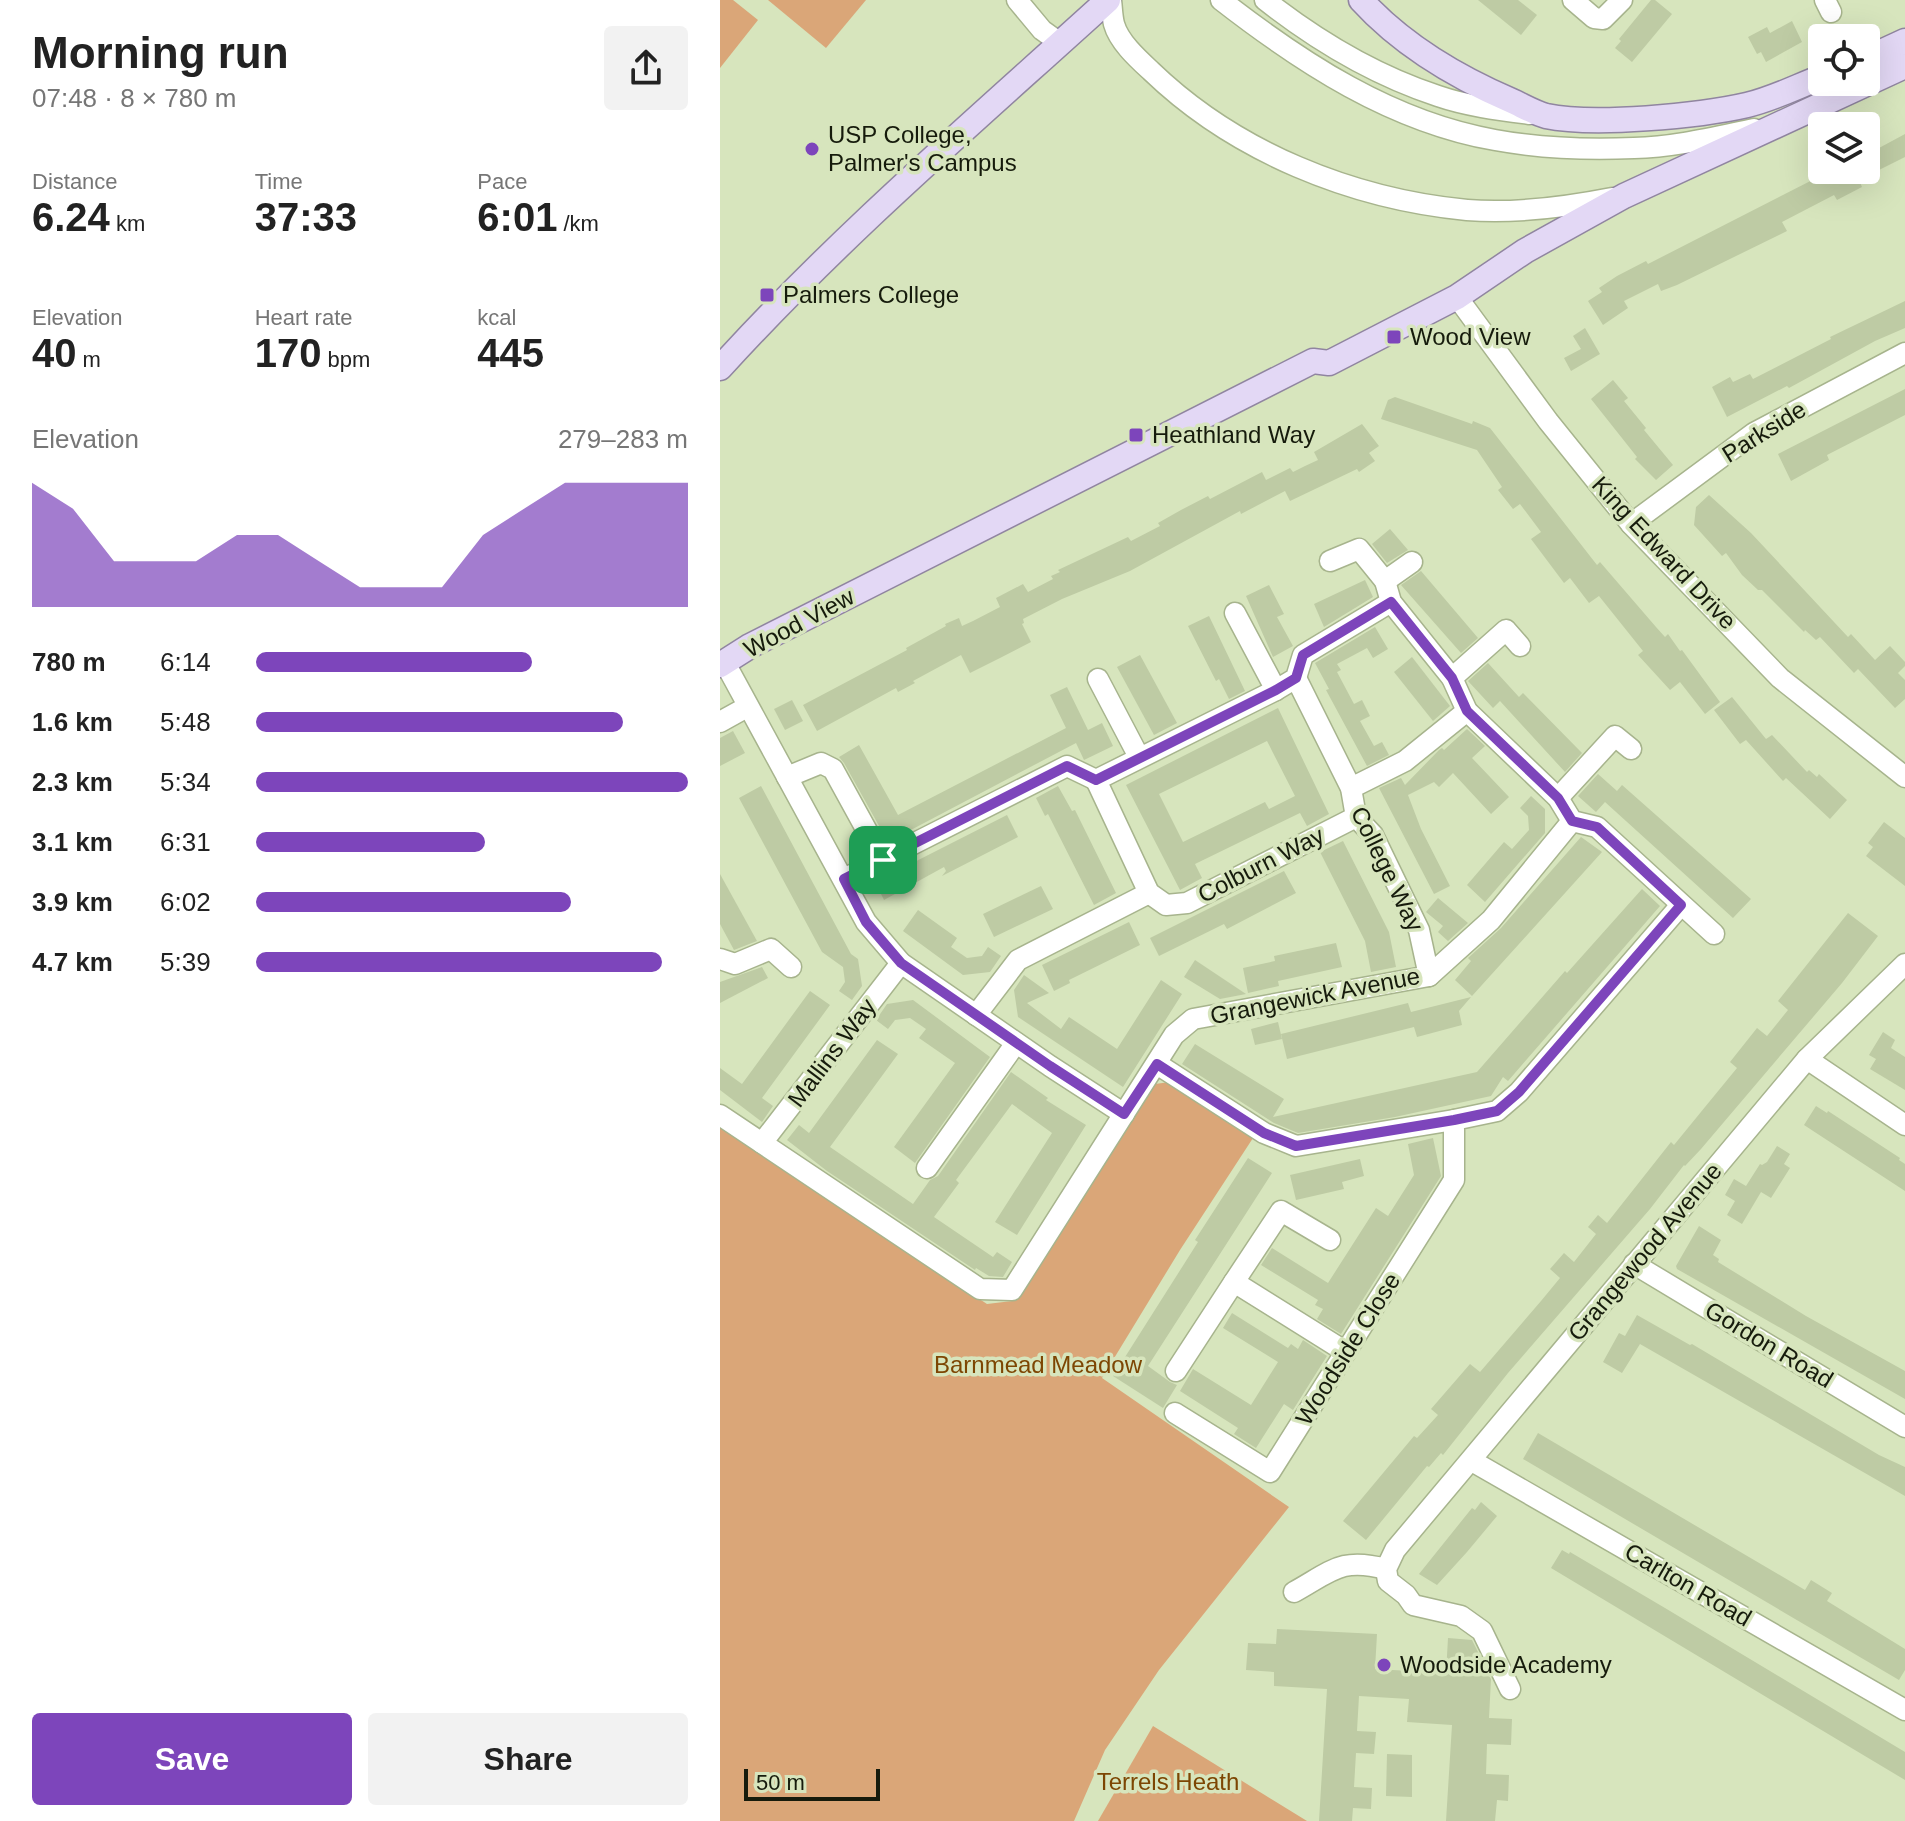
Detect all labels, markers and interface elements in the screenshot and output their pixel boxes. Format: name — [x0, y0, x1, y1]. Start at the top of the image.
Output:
map controls — [1808, 24, 1880, 184]
button: locate — [1808, 24, 1880, 96]
button: share — [604, 26, 688, 110]
text: Morning run — [32, 28, 289, 77]
text: 07:48 · 8 × 780 m — [32, 83, 237, 113]
button: layers — [1808, 112, 1880, 184]
place label: USP College, Palmer's Campus — [828, 121, 1017, 176]
marker: USP College, Palmer's Campus — [803, 140, 821, 158]
text: Distance — [32, 169, 118, 194]
text: Time — [255, 169, 303, 194]
text: Pace — [477, 169, 527, 194]
text: 6.24 — [32, 195, 110, 239]
text: 37:33 — [255, 195, 357, 239]
text: 6:01 — [477, 195, 557, 239]
text: km — [110, 211, 145, 236]
text: /km — [557, 211, 599, 236]
place label: Palmers College — [783, 281, 959, 308]
marker: Palmers College — [758, 286, 776, 304]
text: Elevation — [32, 305, 123, 330]
text: Heart rate — [255, 305, 352, 330]
text: kcal — [477, 305, 516, 330]
place label: Wood View — [1410, 323, 1531, 350]
marker: Wood View — [1385, 328, 1403, 346]
text: 40 — [32, 331, 77, 375]
text: 170 — [255, 331, 321, 375]
text: 445 — [477, 331, 544, 375]
text: m — [77, 347, 101, 372]
text: bpm — [321, 347, 370, 372]
street label: Parkside — [1717, 395, 1810, 468]
place label: Heathland Way — [1152, 421, 1315, 448]
text: Elevation — [32, 424, 139, 454]
text: 279–283 m — [558, 424, 688, 454]
marker: Heathland Way — [1127, 426, 1145, 444]
street label: King Edward Drive — [1587, 471, 1742, 635]
street label: Wood View — [739, 582, 859, 663]
text: 780 m — [32, 647, 106, 677]
text: 6:14 — [160, 647, 211, 677]
text: 1.6 km — [32, 707, 113, 737]
text: 5:48 — [160, 707, 211, 737]
text: 2.3 km — [32, 767, 113, 797]
text: 5:34 — [160, 767, 211, 797]
street label: College Way — [1346, 802, 1429, 935]
street label: Colburn Way — [1193, 821, 1328, 908]
pin — [849, 826, 917, 894]
text: 3.1 km — [32, 827, 113, 857]
text: 6:31 — [160, 827, 211, 857]
icon: arrive — [861, 838, 905, 882]
text: 3.9 km — [32, 887, 113, 917]
text: 6:02 — [160, 887, 211, 917]
text: 4.7 km — [32, 947, 113, 977]
text: 5:39 — [160, 947, 211, 977]
street label: Grangewick Avenue — [1208, 962, 1422, 1029]
street label: Mallins Way — [782, 993, 881, 1112]
street label: Grangewood Avenue — [1562, 1157, 1727, 1346]
street label: Woodside Close — [1290, 1268, 1405, 1430]
street label: Gordon Road — [1701, 1296, 1838, 1393]
park label: Barnmead Meadow — [934, 1351, 1143, 1378]
street label: Carlton Road — [1620, 1538, 1756, 1632]
place label: Woodside Academy — [1400, 1651, 1612, 1678]
marker: Woodside Academy — [1375, 1656, 1393, 1674]
button: Save — [32, 1713, 352, 1805]
button: Share — [368, 1713, 688, 1805]
scale bar — [744, 1765, 880, 1801]
park label: Terrels Heath — [1097, 1768, 1239, 1795]
text: 50 m — [756, 1770, 805, 1795]

